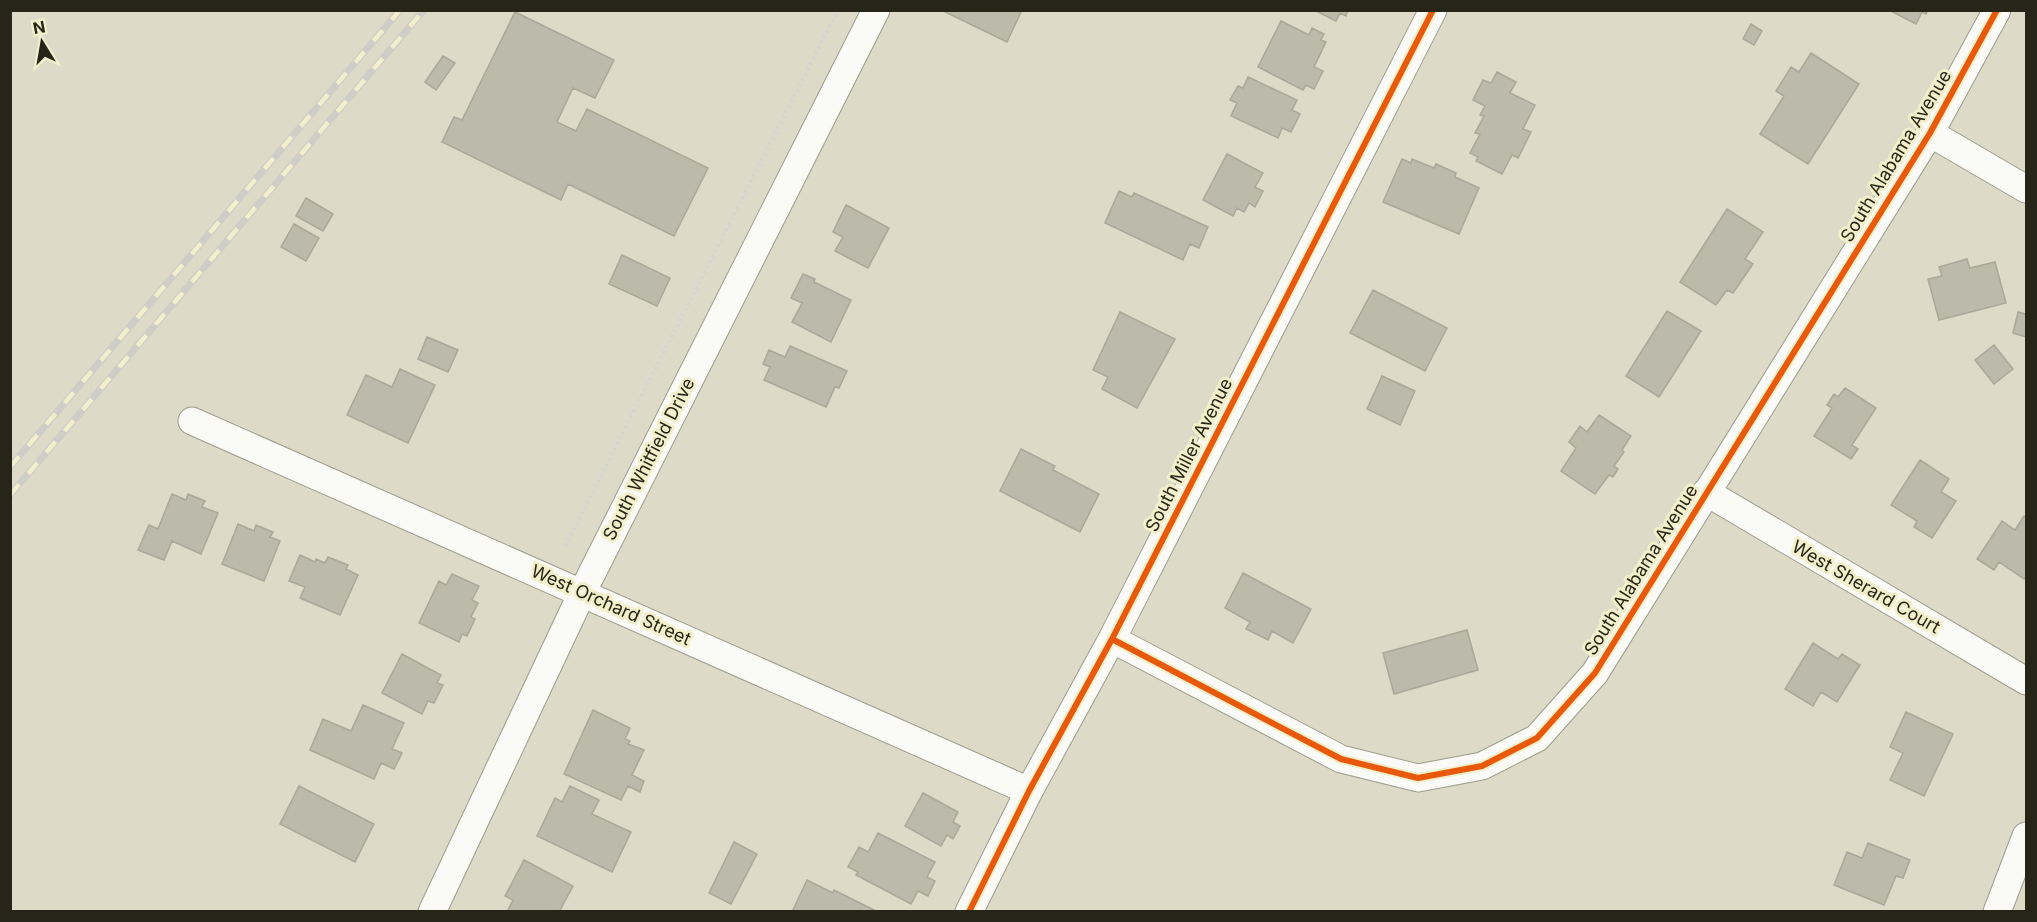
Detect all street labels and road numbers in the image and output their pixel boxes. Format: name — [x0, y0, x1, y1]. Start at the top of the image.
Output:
street label: South Alabama Avenue — [1836, 66, 1955, 246]
street label: South Whitfield Drive — [598, 374, 699, 543]
street label: South Miller Avenue — [1141, 375, 1236, 535]
street label: South Alabama Avenue — [1579, 481, 1702, 659]
street label: West Sherard Court — [1788, 536, 1944, 638]
street label: West Orchard Street — [528, 560, 694, 649]

